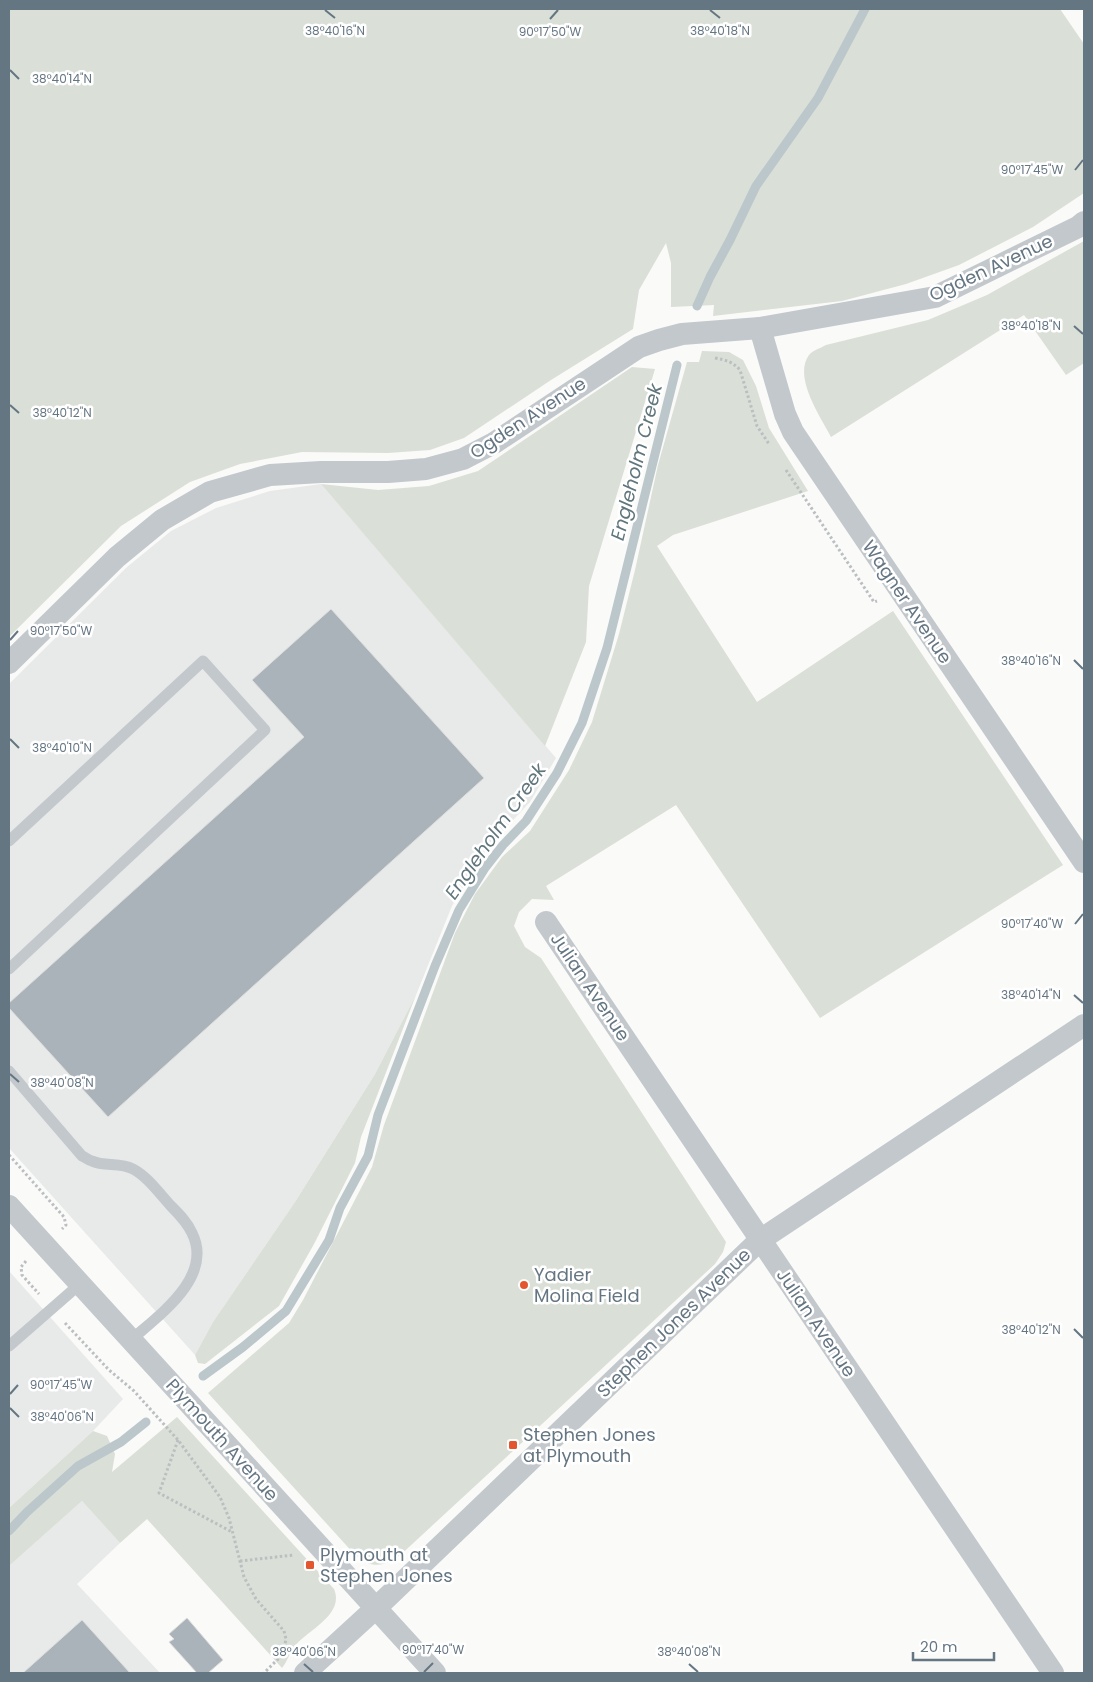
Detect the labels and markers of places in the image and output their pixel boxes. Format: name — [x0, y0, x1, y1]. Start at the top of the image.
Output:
place label: Yadier Molina Field — [534, 1262, 640, 1308]
marker: Yadier Molina Field — [518, 1279, 530, 1291]
place label: Stephen Jones at Plymouth — [523, 1422, 656, 1468]
marker: Stephen Jones at Plymouth — [507, 1439, 519, 1451]
place label: Plymouth at Stephen Jones — [320, 1542, 453, 1588]
marker: Plymouth at Stephen Jones — [304, 1559, 316, 1571]

